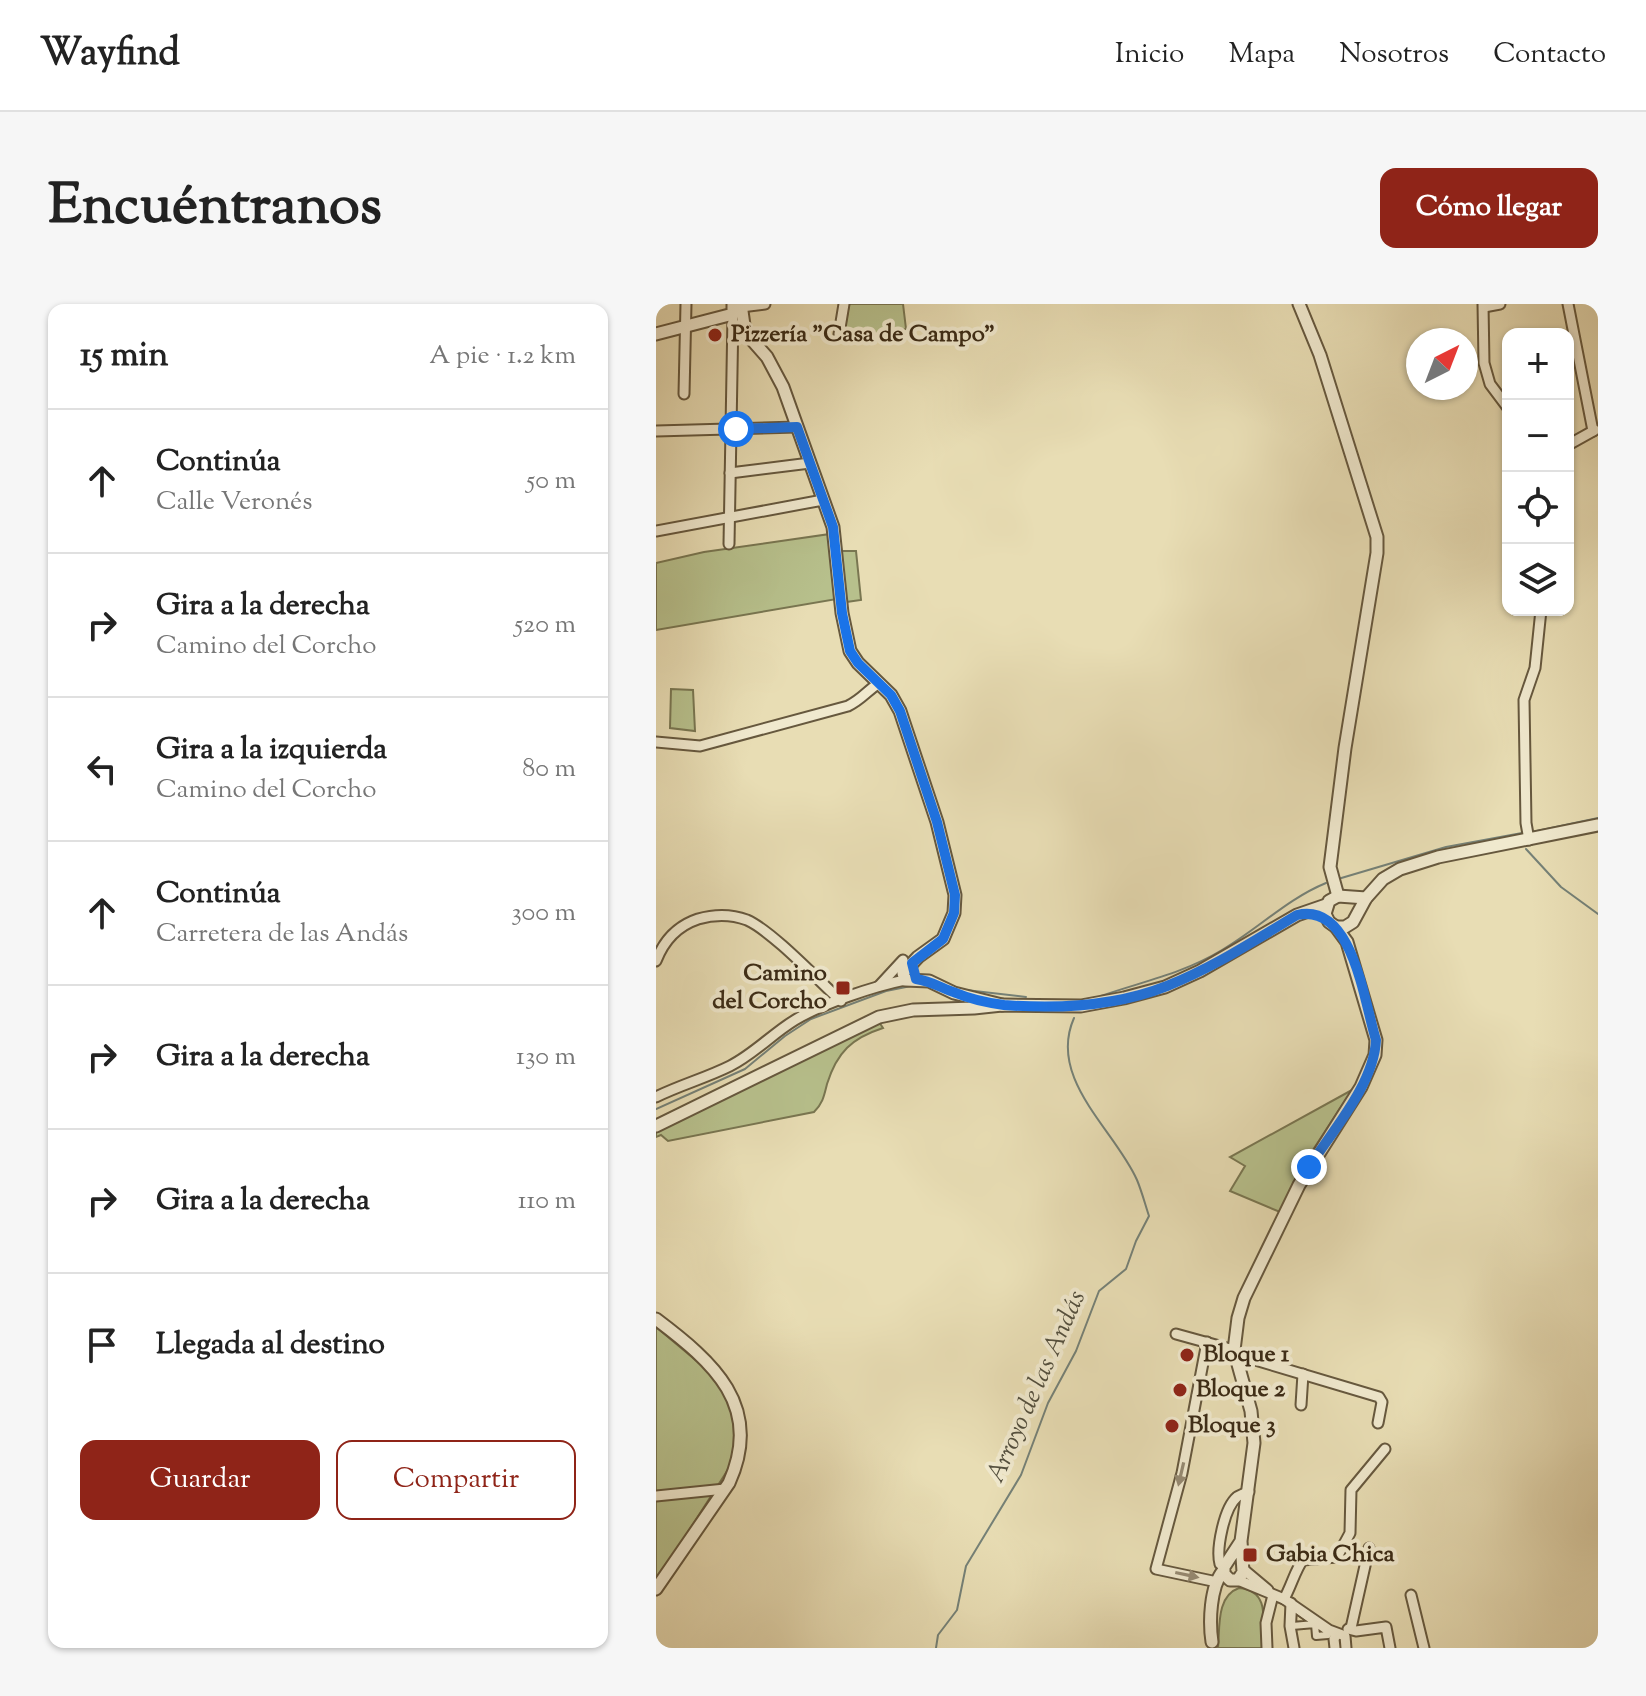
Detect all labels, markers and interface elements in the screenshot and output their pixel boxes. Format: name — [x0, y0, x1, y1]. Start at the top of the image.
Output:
text: Wayfind — [40, 28, 180, 82]
text: Inicio — [1115, 35, 1184, 75]
text: Mapa — [1228, 35, 1295, 75]
text: Nosotros — [1339, 35, 1449, 75]
text: Contacto — [1493, 35, 1606, 75]
text: Encuéntranos — [48, 168, 382, 249]
button: Cómo llegar — [1380, 168, 1598, 248]
place label: Pizzería "Casa de Campo" — [731, 318, 995, 352]
marker: Pizzería "Casa de Campo" — [706, 326, 724, 344]
north arrow — [1406, 328, 1478, 400]
map controls — [1502, 328, 1574, 616]
button: + — [1502, 328, 1574, 400]
text: 15 min — [80, 332, 168, 381]
text: A pie · 1.2 km — [429, 338, 576, 375]
button: − — [1502, 400, 1574, 472]
route start — [718, 411, 754, 447]
text: Continúa — [156, 441, 281, 484]
icon: ahead — [80, 459, 124, 503]
text: 50 m — [526, 463, 576, 500]
button: locate — [1502, 472, 1574, 544]
text: Calle Veronés — [156, 484, 312, 521]
button: layers — [1502, 544, 1574, 616]
text: Gira a la derecha — [156, 585, 370, 628]
icon: right — [80, 603, 124, 647]
text: 520 m — [514, 607, 576, 644]
text: Camino del Corcho — [156, 628, 377, 665]
text: Gira a la izquierda — [156, 729, 387, 772]
icon: left — [80, 747, 124, 791]
text: 80 m — [522, 751, 576, 788]
text: Camino del Corcho — [156, 772, 377, 809]
text: Continúa — [156, 873, 281, 916]
icon: ahead — [80, 891, 124, 935]
text: 300 m — [511, 895, 576, 932]
text: Carretera de las Andás — [156, 916, 408, 953]
place label: Camino del Corcho — [712, 957, 827, 1019]
marker: Camino del Corcho — [834, 979, 852, 997]
icon: right — [80, 1035, 124, 1079]
text: Gira a la derecha — [156, 1036, 370, 1079]
text: 130 m — [516, 1039, 576, 1076]
route end — [1291, 1149, 1327, 1185]
icon: right — [80, 1179, 124, 1223]
text: Gira a la derecha — [156, 1180, 370, 1223]
text: 110 m — [518, 1183, 576, 1220]
water label: Arroyo de las Andás — [978, 1285, 1096, 1489]
icon: arrive — [80, 1323, 124, 1367]
text: Llegada al destino — [156, 1324, 385, 1367]
place label: Bloque 1 — [1203, 1338, 1290, 1372]
marker: Bloque 1 — [1178, 1346, 1196, 1364]
place label: Bloque 2 — [1196, 1373, 1286, 1407]
marker: Bloque 2 — [1171, 1381, 1189, 1399]
place label: Bloque 3 — [1188, 1409, 1276, 1443]
marker: Bloque 3 — [1163, 1417, 1181, 1435]
button: Guardar — [80, 1440, 320, 1520]
button: Compartir — [336, 1440, 576, 1520]
one-way arrow — [1174, 1461, 1187, 1486]
place label: Gabia Chica — [1266, 1538, 1396, 1572]
marker: Gabia Chica — [1241, 1546, 1259, 1564]
one-way arrow — [1175, 1569, 1200, 1582]

